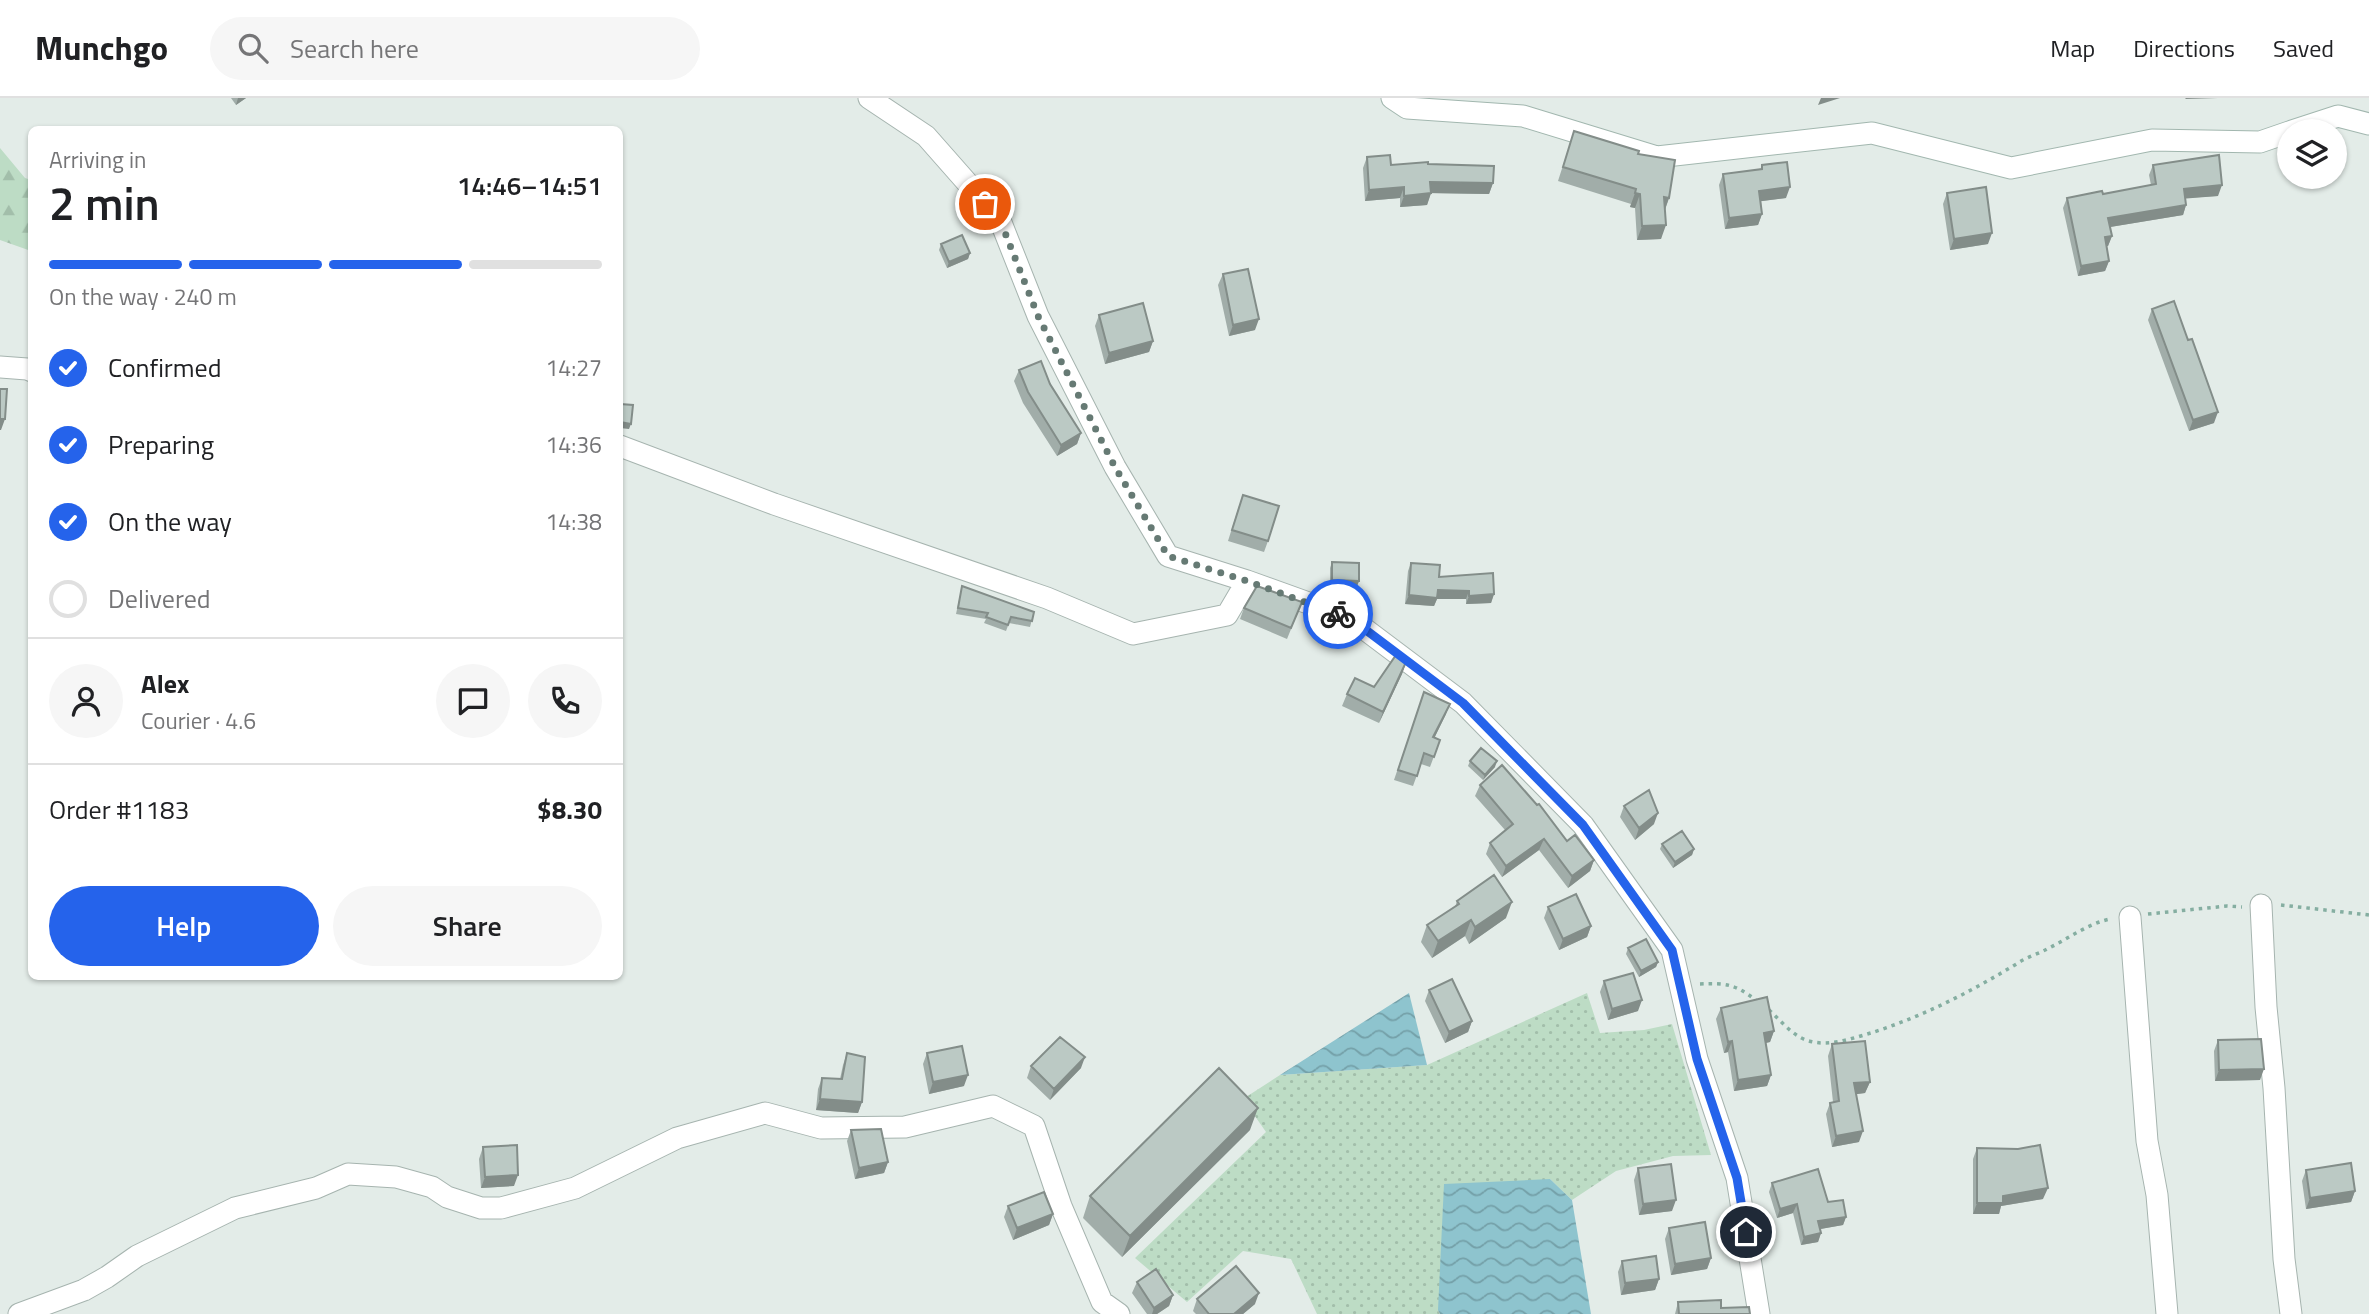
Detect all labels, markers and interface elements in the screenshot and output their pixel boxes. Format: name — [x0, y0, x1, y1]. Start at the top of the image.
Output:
search box — [210, 17, 700, 80]
text: Munchgo — [35, 23, 168, 73]
icon: search — [234, 29, 272, 67]
text: Search here — [290, 29, 419, 68]
text: Map — [2050, 30, 2095, 66]
text: Directions — [2133, 30, 2235, 66]
text: Saved — [2273, 30, 2334, 66]
map controls — [2277, 119, 2347, 189]
button: layers — [2277, 119, 2347, 189]
text: Arriving in — [49, 142, 146, 177]
text: 14:46–14:51 — [457, 166, 602, 205]
text: 2 min — [49, 168, 160, 238]
pin — [955, 174, 1015, 234]
icon: bag — [966, 185, 1004, 223]
text: On the way · 240 m — [49, 279, 237, 314]
text: Confirmed — [108, 348, 222, 387]
icon: check — [49, 349, 87, 387]
text: 14:27 — [545, 350, 602, 385]
text: Preparing — [108, 425, 214, 464]
icon: check — [49, 426, 87, 464]
text: 14:36 — [545, 427, 602, 462]
text: On the way — [108, 502, 232, 541]
icon: check — [49, 503, 87, 541]
text: 14:38 — [545, 504, 602, 539]
text: Delivered — [108, 579, 211, 618]
courier — [1303, 579, 1373, 649]
icon: bike — [1319, 595, 1357, 633]
button: person — [49, 664, 123, 738]
text: Alex — [141, 664, 189, 703]
button: chat — [436, 664, 510, 738]
button: phone — [528, 664, 602, 738]
text: Courier · 4.6 — [141, 703, 256, 738]
text: Order #1183 — [49, 790, 189, 829]
text: $8.30 — [537, 790, 602, 829]
button: Help — [49, 886, 319, 966]
button: Share — [333, 886, 602, 966]
pin — [1716, 1202, 1776, 1262]
icon: home — [1727, 1213, 1765, 1251]

